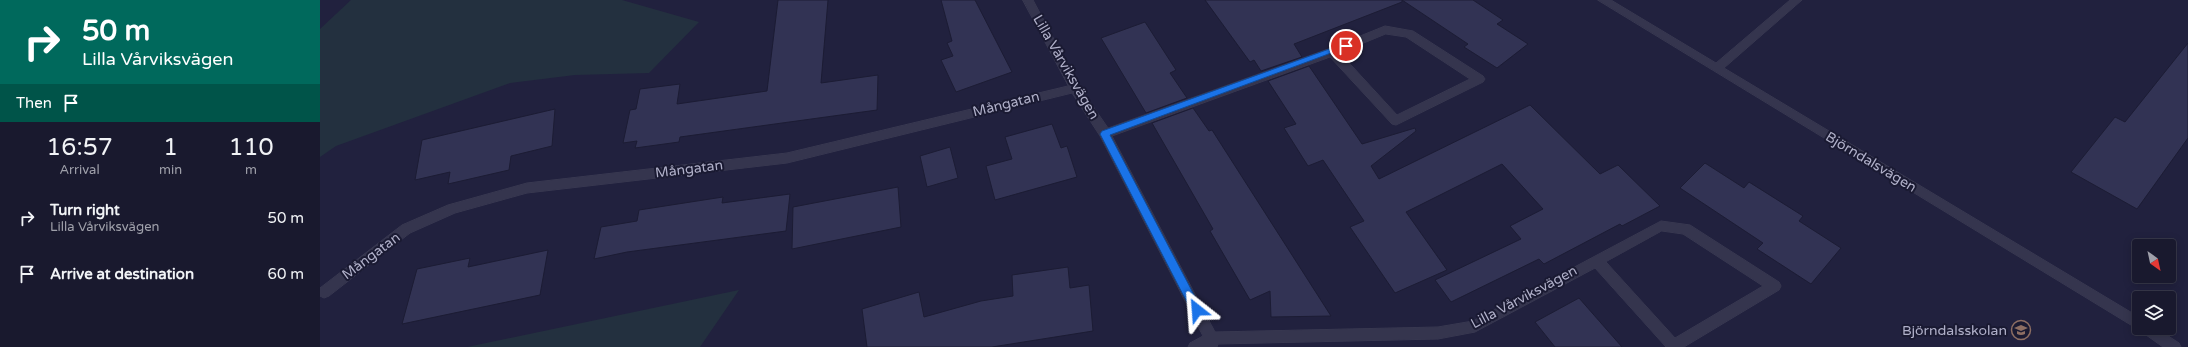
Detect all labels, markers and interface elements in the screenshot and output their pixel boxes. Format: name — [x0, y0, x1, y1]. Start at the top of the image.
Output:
street label: Lilla Vårviksvägen — [1029, 12, 1103, 122]
text: 50 m — [82, 14, 150, 48]
icon: right — [16, 16, 68, 68]
pin — [1329, 29, 1363, 63]
icon: arrive — [1335, 35, 1357, 57]
text: Lilla Vårviksvägen — [82, 48, 234, 70]
street label: Mångatan — [971, 88, 1041, 120]
icon: arrive — [60, 92, 82, 114]
text: Then — [16, 94, 52, 112]
street label: Björndalsvägen — [1823, 128, 1919, 196]
text: 16:57 — [46, 133, 113, 162]
text: 1 — [163, 133, 178, 162]
text: 110 — [228, 133, 274, 162]
street label: Mångatan — [654, 156, 724, 182]
text: Arrival — [59, 162, 100, 178]
text: min — [159, 162, 182, 178]
text: m — [245, 162, 257, 178]
text: Turn right — [50, 201, 120, 219]
icon: right — [16, 207, 38, 229]
text: 50 m — [267, 209, 304, 227]
text: Lilla Vårviksvägen — [50, 219, 159, 235]
street label: Mångatan — [339, 229, 403, 283]
north arrow — [2132, 239, 2176, 283]
map controls — [2132, 239, 2176, 335]
street label: Lilla Vårviksvägen — [1468, 262, 1580, 332]
icon: arrive — [16, 263, 38, 285]
text: Arrive at destination — [50, 265, 194, 283]
text: 60 m — [267, 265, 304, 283]
position arrow — [1176, 289, 1218, 331]
button: layers — [2132, 291, 2176, 335]
school or university icon: Björndalsskolan — [2010, 319, 2032, 341]
place label: Björndalsskolan — [1902, 322, 2007, 339]

